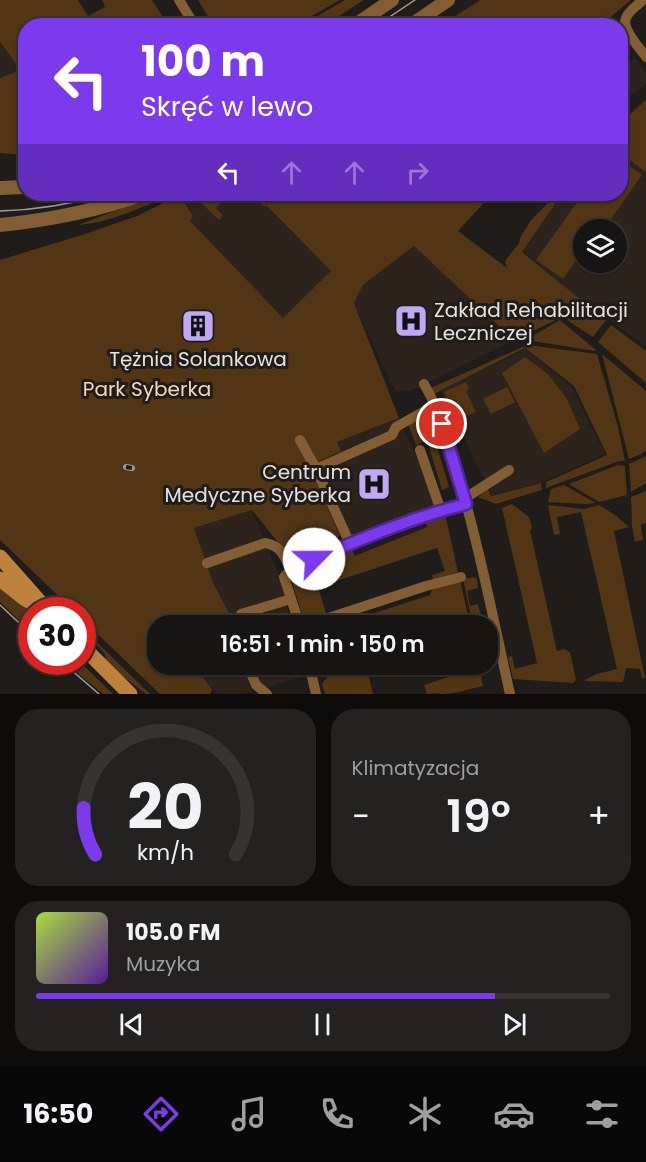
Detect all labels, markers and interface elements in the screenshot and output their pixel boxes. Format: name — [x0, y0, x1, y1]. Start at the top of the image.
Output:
text: 100 m — [141, 32, 265, 91]
icon: left — [42, 42, 120, 120]
text: Skręć w lewo — [141, 88, 313, 125]
icon: left — [212, 156, 245, 189]
icon: ahead — [275, 156, 308, 189]
icon: ahead — [338, 156, 371, 189]
icon: right — [401, 156, 434, 189]
map controls — [573, 219, 627, 273]
button: layers — [573, 219, 627, 273]
place label: Zakład Rehabilitacji Leczniczej — [434, 296, 628, 347]
hospital icon: Zakład Rehabilitacji Leczniczej — [393, 303, 429, 339]
building icon: Tężnia Solankowa — [180, 308, 216, 344]
place label: Tężnia Solankowa — [109, 345, 287, 373]
park label: Park Syberka — [83, 375, 211, 403]
pin — [416, 398, 467, 449]
icon: arrive — [425, 407, 458, 440]
place label: Centrum Medyczne Syberka — [165, 458, 351, 509]
hospital icon: Centrum Medyczne Syberka — [356, 466, 392, 502]
position arrow — [282, 527, 346, 591]
speed limit sign: 30 — [18, 597, 96, 675]
text: 16:51 · 1 min · 150 m — [220, 629, 425, 660]
text: Klimatyzacja — [352, 754, 479, 782]
text: 20 — [127, 763, 203, 851]
text: 19° — [446, 785, 511, 848]
text: − — [352, 793, 370, 840]
text: + — [587, 793, 610, 840]
text: km/h — [137, 837, 194, 868]
text: 105.0 FM — [126, 917, 220, 948]
text: Muzyka — [126, 950, 200, 978]
icon: previous — [115, 1008, 148, 1041]
icon: pause — [306, 1008, 339, 1041]
icon: next — [498, 1008, 531, 1041]
icon: directions — [140, 1093, 182, 1135]
icon: music — [228, 1093, 270, 1135]
icon: phone — [316, 1093, 358, 1135]
icon: climate — [404, 1093, 446, 1135]
icon: car — [493, 1093, 535, 1135]
icon: filters — [581, 1093, 623, 1135]
text: 16:50 — [23, 1095, 93, 1132]

